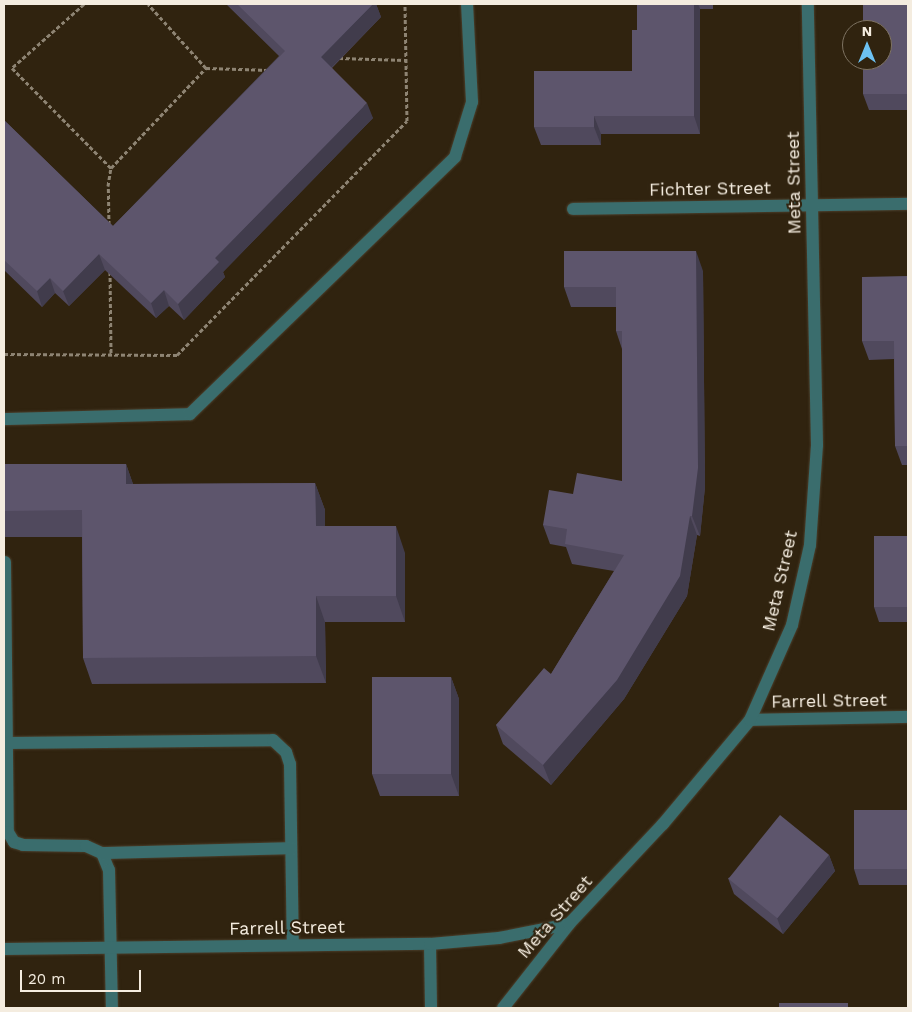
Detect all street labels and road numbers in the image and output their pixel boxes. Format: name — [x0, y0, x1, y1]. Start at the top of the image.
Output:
street label: Meta Street — [782, 131, 806, 235]
street label: Fichter Street — [649, 177, 771, 201]
street label: Meta Street — [758, 528, 802, 634]
street label: Farrell Street — [771, 689, 887, 713]
street label: Meta Street — [513, 871, 597, 963]
street label: Farrell Street — [229, 916, 345, 940]

